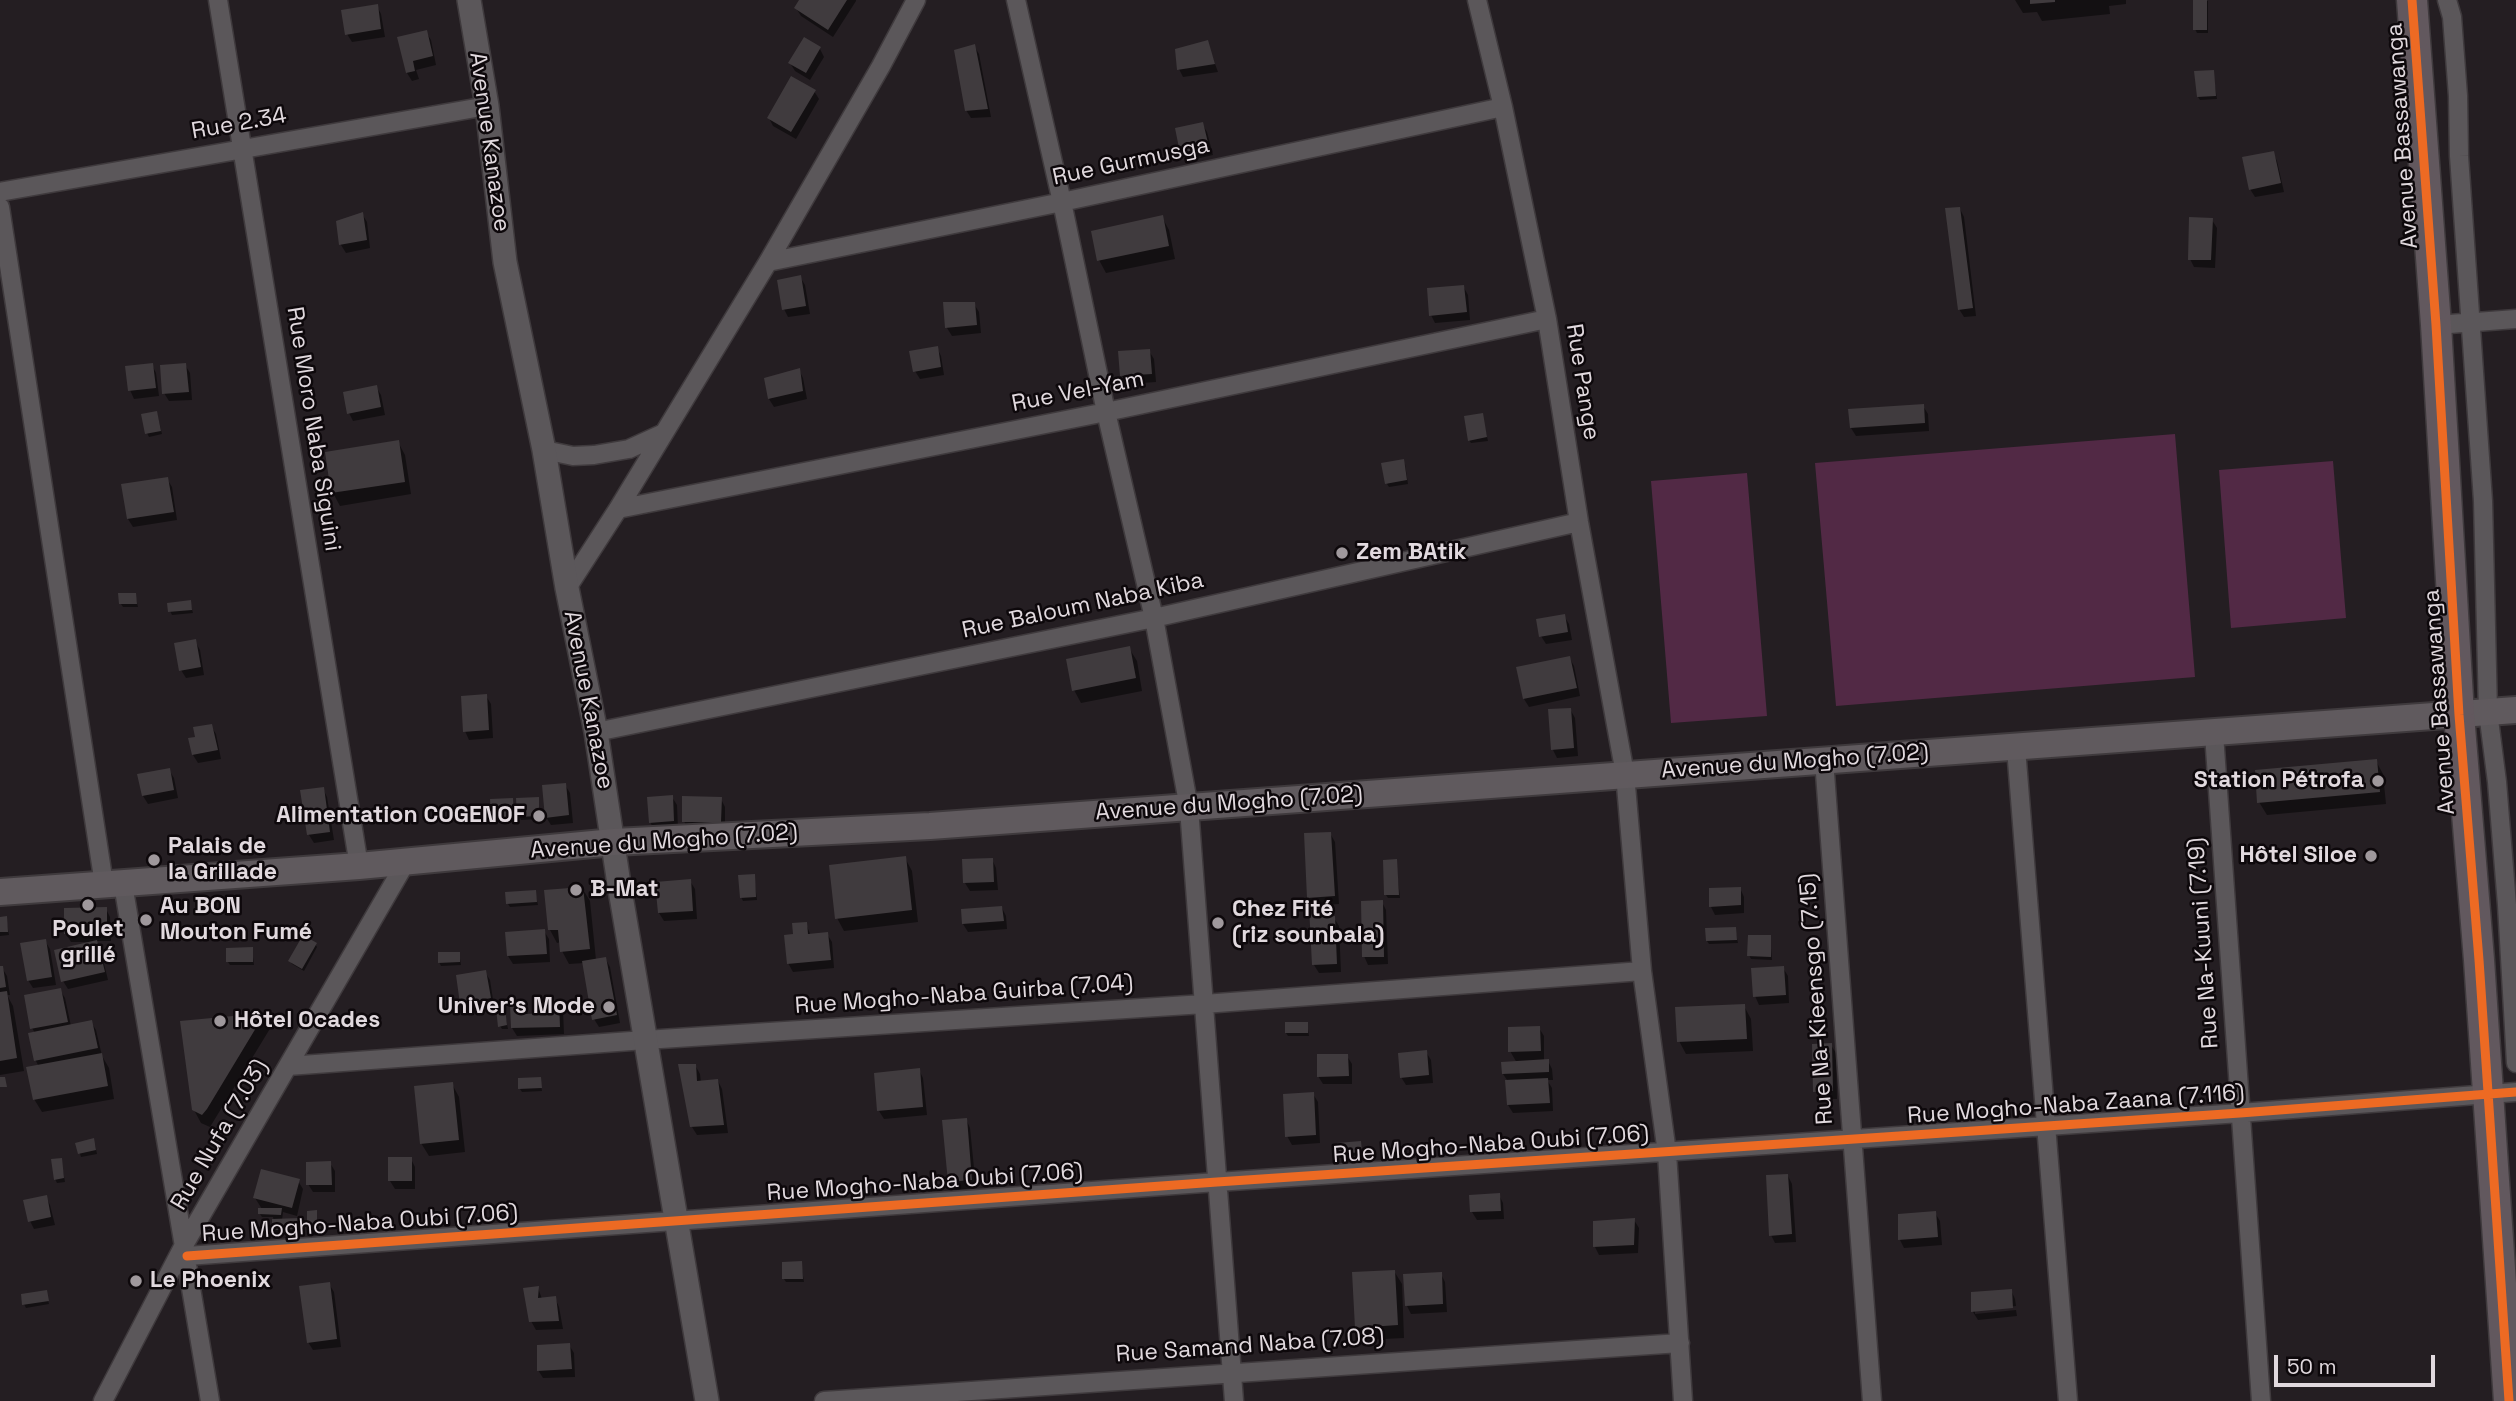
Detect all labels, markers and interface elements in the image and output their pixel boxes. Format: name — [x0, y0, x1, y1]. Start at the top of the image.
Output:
street label: Avenue Bassawanga — [2381, 22, 2425, 250]
street label: Avenue Kanazoe — [463, 50, 515, 234]
street label: Rue 2.34 — [189, 102, 289, 146]
street label: Rue Gurmusga — [1050, 132, 1212, 192]
street label: Rue Moro Naba Siguini — [280, 305, 346, 553]
street label: Rue Pange — [1559, 322, 1605, 442]
street label: Rue Vel-Yam — [1009, 366, 1147, 418]
place label: Zem BAtik — [1356, 539, 1467, 567]
marker: Zem BAtik — [1334, 545, 1350, 561]
street label: Rue Baloum Naba Kiba — [960, 567, 1206, 645]
street label: Avenue Bassawanga — [2418, 588, 2462, 816]
street label: Avenue Kanazoe — [557, 608, 619, 792]
street label: Avenue du Mogho (7.02) — [1660, 739, 1930, 785]
place label: Station Pétrofa — [2194, 767, 2364, 795]
marker: Station Pétrofa — [2370, 773, 2386, 789]
street label: Avenue du Mogho (7.02) — [1094, 781, 1364, 827]
place label: Alimentation COGENOF — [276, 802, 525, 830]
marker: Alimentation COGENOF — [531, 808, 547, 824]
street label: Avenue du Mogho (7.02) — [529, 819, 799, 865]
place label: Palais de la Grillade — [168, 833, 277, 887]
street label: Rue Na-Kuuni (7.19) — [2183, 836, 2225, 1050]
place label: Hôtel Siloe — [2239, 842, 2357, 870]
marker: Hôtel Siloe — [2363, 848, 2379, 864]
marker: Palais de la Grillade — [146, 852, 162, 868]
street label: Rue Na-Kieensgo (7.15) — [1794, 872, 1840, 1126]
place label: B-Mat — [590, 876, 658, 904]
marker: B-Mat — [568, 882, 584, 898]
place label: Au BON Mouton Fumé — [160, 893, 312, 947]
place label: Chez Fité (riz sounbala) — [1232, 896, 1385, 950]
marker: Poulet grillé — [80, 897, 96, 913]
marker: Au BON Mouton Fumé — [138, 912, 154, 928]
marker: Chez Fité (riz sounbala) — [1210, 915, 1226, 931]
place label: Poulet grillé — [52, 916, 124, 970]
street label: Rue Mogho-Naba Guirba (7.04) — [794, 969, 1134, 1021]
place label: Univer's Mode — [438, 993, 595, 1021]
marker: Univer's Mode — [601, 999, 617, 1015]
place label: Hôtel Ocades — [234, 1007, 380, 1035]
marker: Hôtel Ocades — [212, 1013, 228, 1029]
street label: Rue Nufa (7.03) — [166, 1055, 274, 1215]
street label: Rue Mogho-Naba Zaana (7.116) — [1906, 1079, 2246, 1131]
street label: Rue Mogho-Naba Oubi (7.06) — [1332, 1120, 1650, 1170]
street label: Rue Mogho-Naba Oubi (7.06) — [766, 1158, 1084, 1208]
street label: Rue Mogho-Naba Oubi (7.06) — [201, 1199, 519, 1249]
place label: Le Phoenix — [150, 1267, 271, 1295]
marker: Le Phoenix — [128, 1273, 144, 1289]
street label: Rue Samand Naba (7.08) — [1115, 1323, 1385, 1369]
scale bar — [2278, 1342, 2439, 1386]
text: 50 m — [2287, 1353, 2337, 1380]

